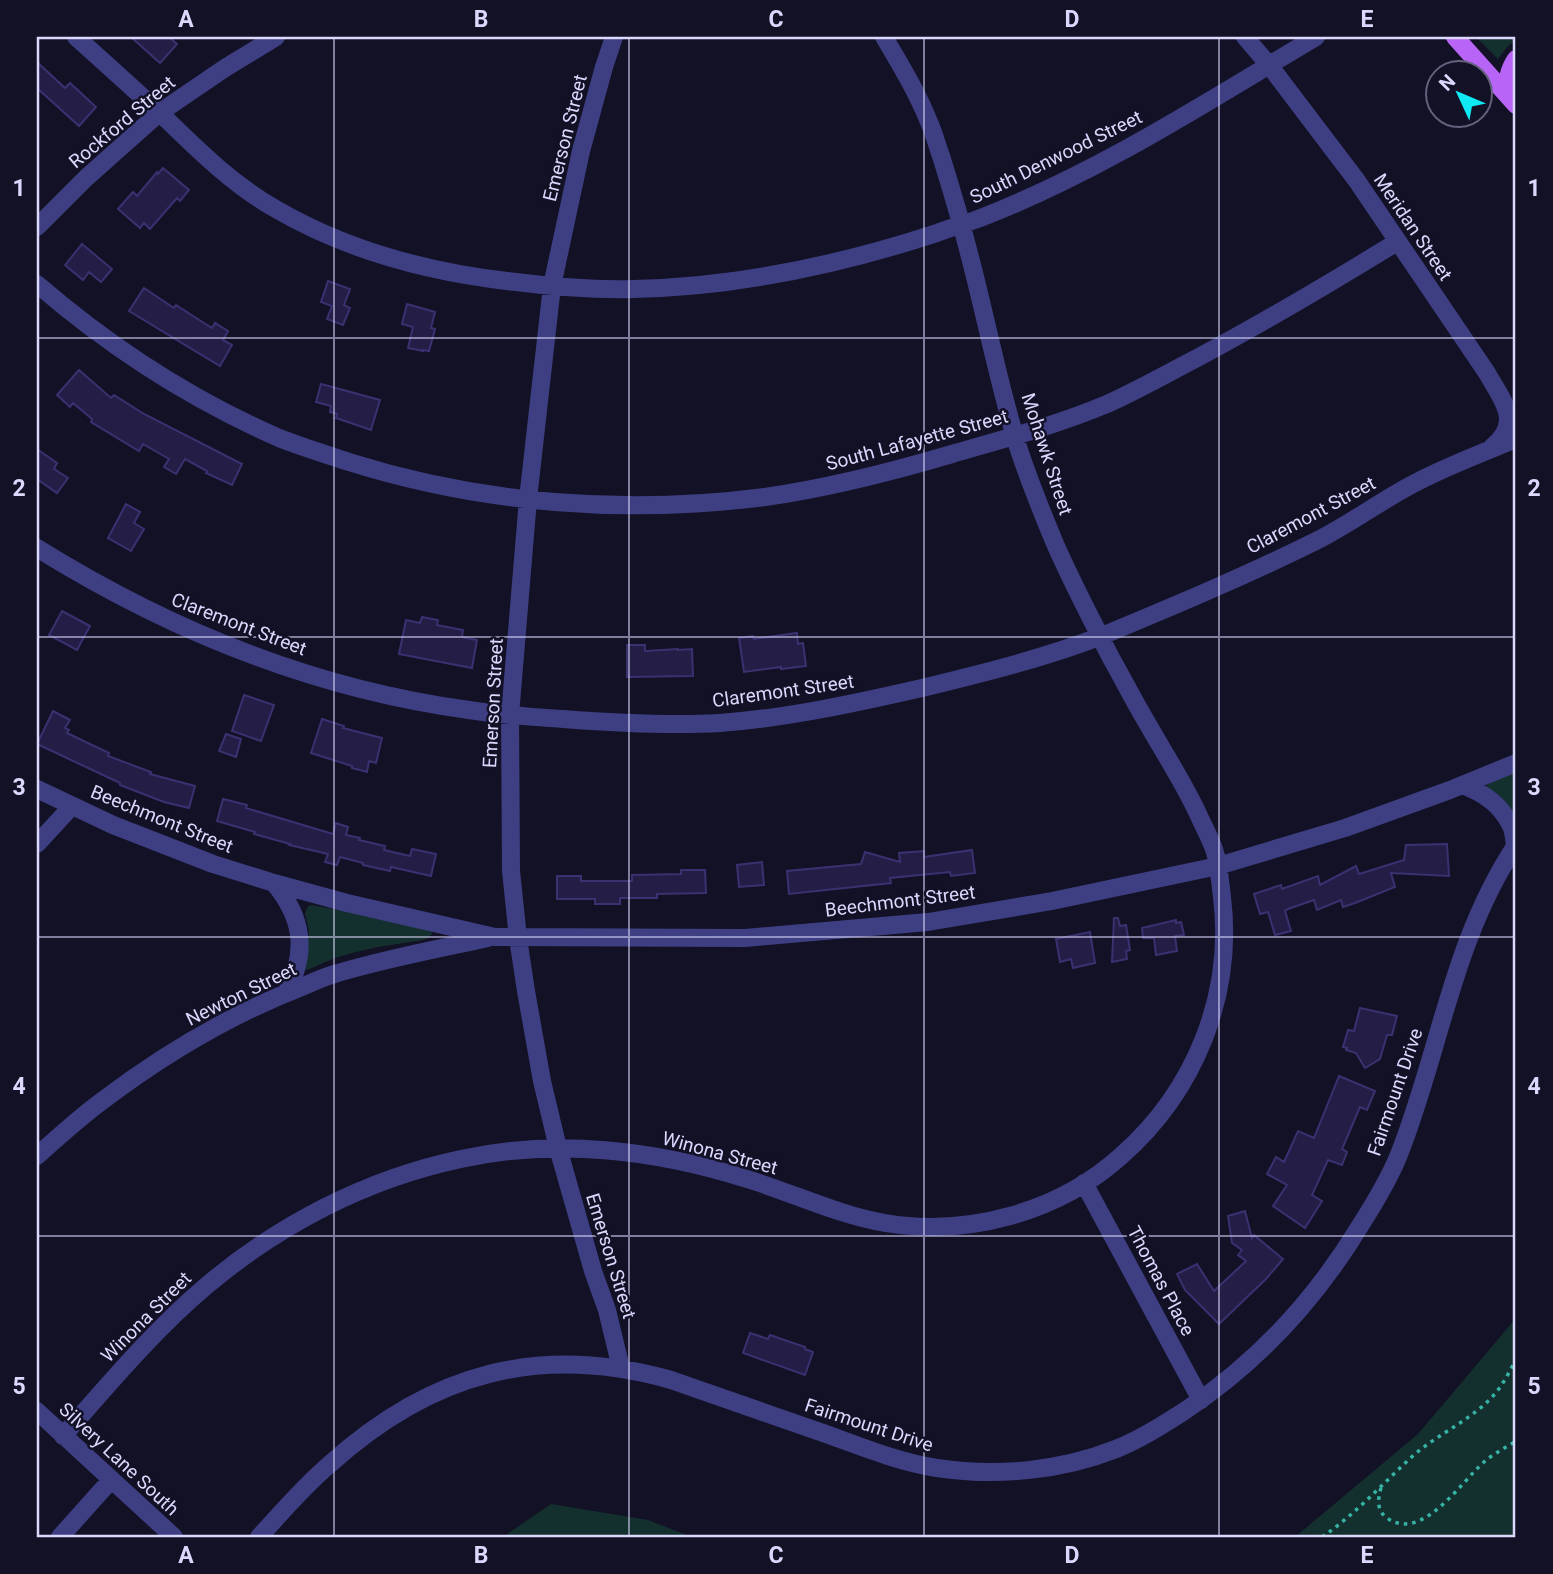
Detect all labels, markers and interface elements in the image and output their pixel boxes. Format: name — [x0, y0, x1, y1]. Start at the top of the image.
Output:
text: A — [178, 6, 194, 33]
text: B — [474, 6, 488, 33]
text: C — [768, 6, 784, 33]
text: D — [1065, 6, 1079, 33]
text: E — [1361, 6, 1374, 33]
north arrow — [1424, 60, 1494, 130]
text: N — [1434, 70, 1460, 95]
street label: Rockford Street — [64, 71, 180, 173]
street label: Emerson Street — [538, 72, 592, 204]
street label: South Denwood Street — [966, 105, 1146, 209]
street label: Meridan Street — [1369, 169, 1457, 285]
text: 1 — [12, 175, 26, 202]
text: 1 — [1527, 175, 1541, 202]
street label: Mohawk Street — [1016, 390, 1078, 518]
street label: South Lafayette Street — [823, 405, 1011, 475]
street label: Claremont Street — [1243, 471, 1379, 559]
text: 2 — [12, 475, 26, 502]
text: 2 — [1527, 475, 1541, 502]
street label: Claremont Street — [168, 588, 310, 660]
street label: Emerson Street — [478, 638, 508, 768]
street label: Claremont Street — [711, 670, 855, 712]
text: 3 — [12, 774, 26, 801]
text: 3 — [1527, 774, 1541, 801]
street label: Beechmont Street — [87, 780, 237, 858]
street label: Beechmont Street — [823, 880, 977, 922]
street label: Newton Street — [182, 957, 300, 1031]
street label: Fairmount Drive — [1362, 1025, 1428, 1159]
text: 4 — [12, 1073, 26, 1100]
text: 4 — [1527, 1073, 1541, 1100]
street label: Winona Street — [660, 1127, 780, 1179]
street label: Emerson Street — [581, 1191, 641, 1321]
street label: Thomas Place — [1122, 1222, 1200, 1340]
street label: Winona Street — [96, 1267, 196, 1367]
text: 5 — [12, 1373, 26, 1400]
text: 5 — [1527, 1373, 1541, 1400]
street label: Fairmount Drive — [802, 1393, 936, 1457]
street label: Silvery Lane South — [54, 1398, 184, 1520]
text: A — [178, 1542, 194, 1569]
text: B — [474, 1542, 488, 1569]
text: C — [768, 1542, 784, 1569]
text: D — [1065, 1542, 1079, 1569]
text: E — [1361, 1542, 1374, 1569]

